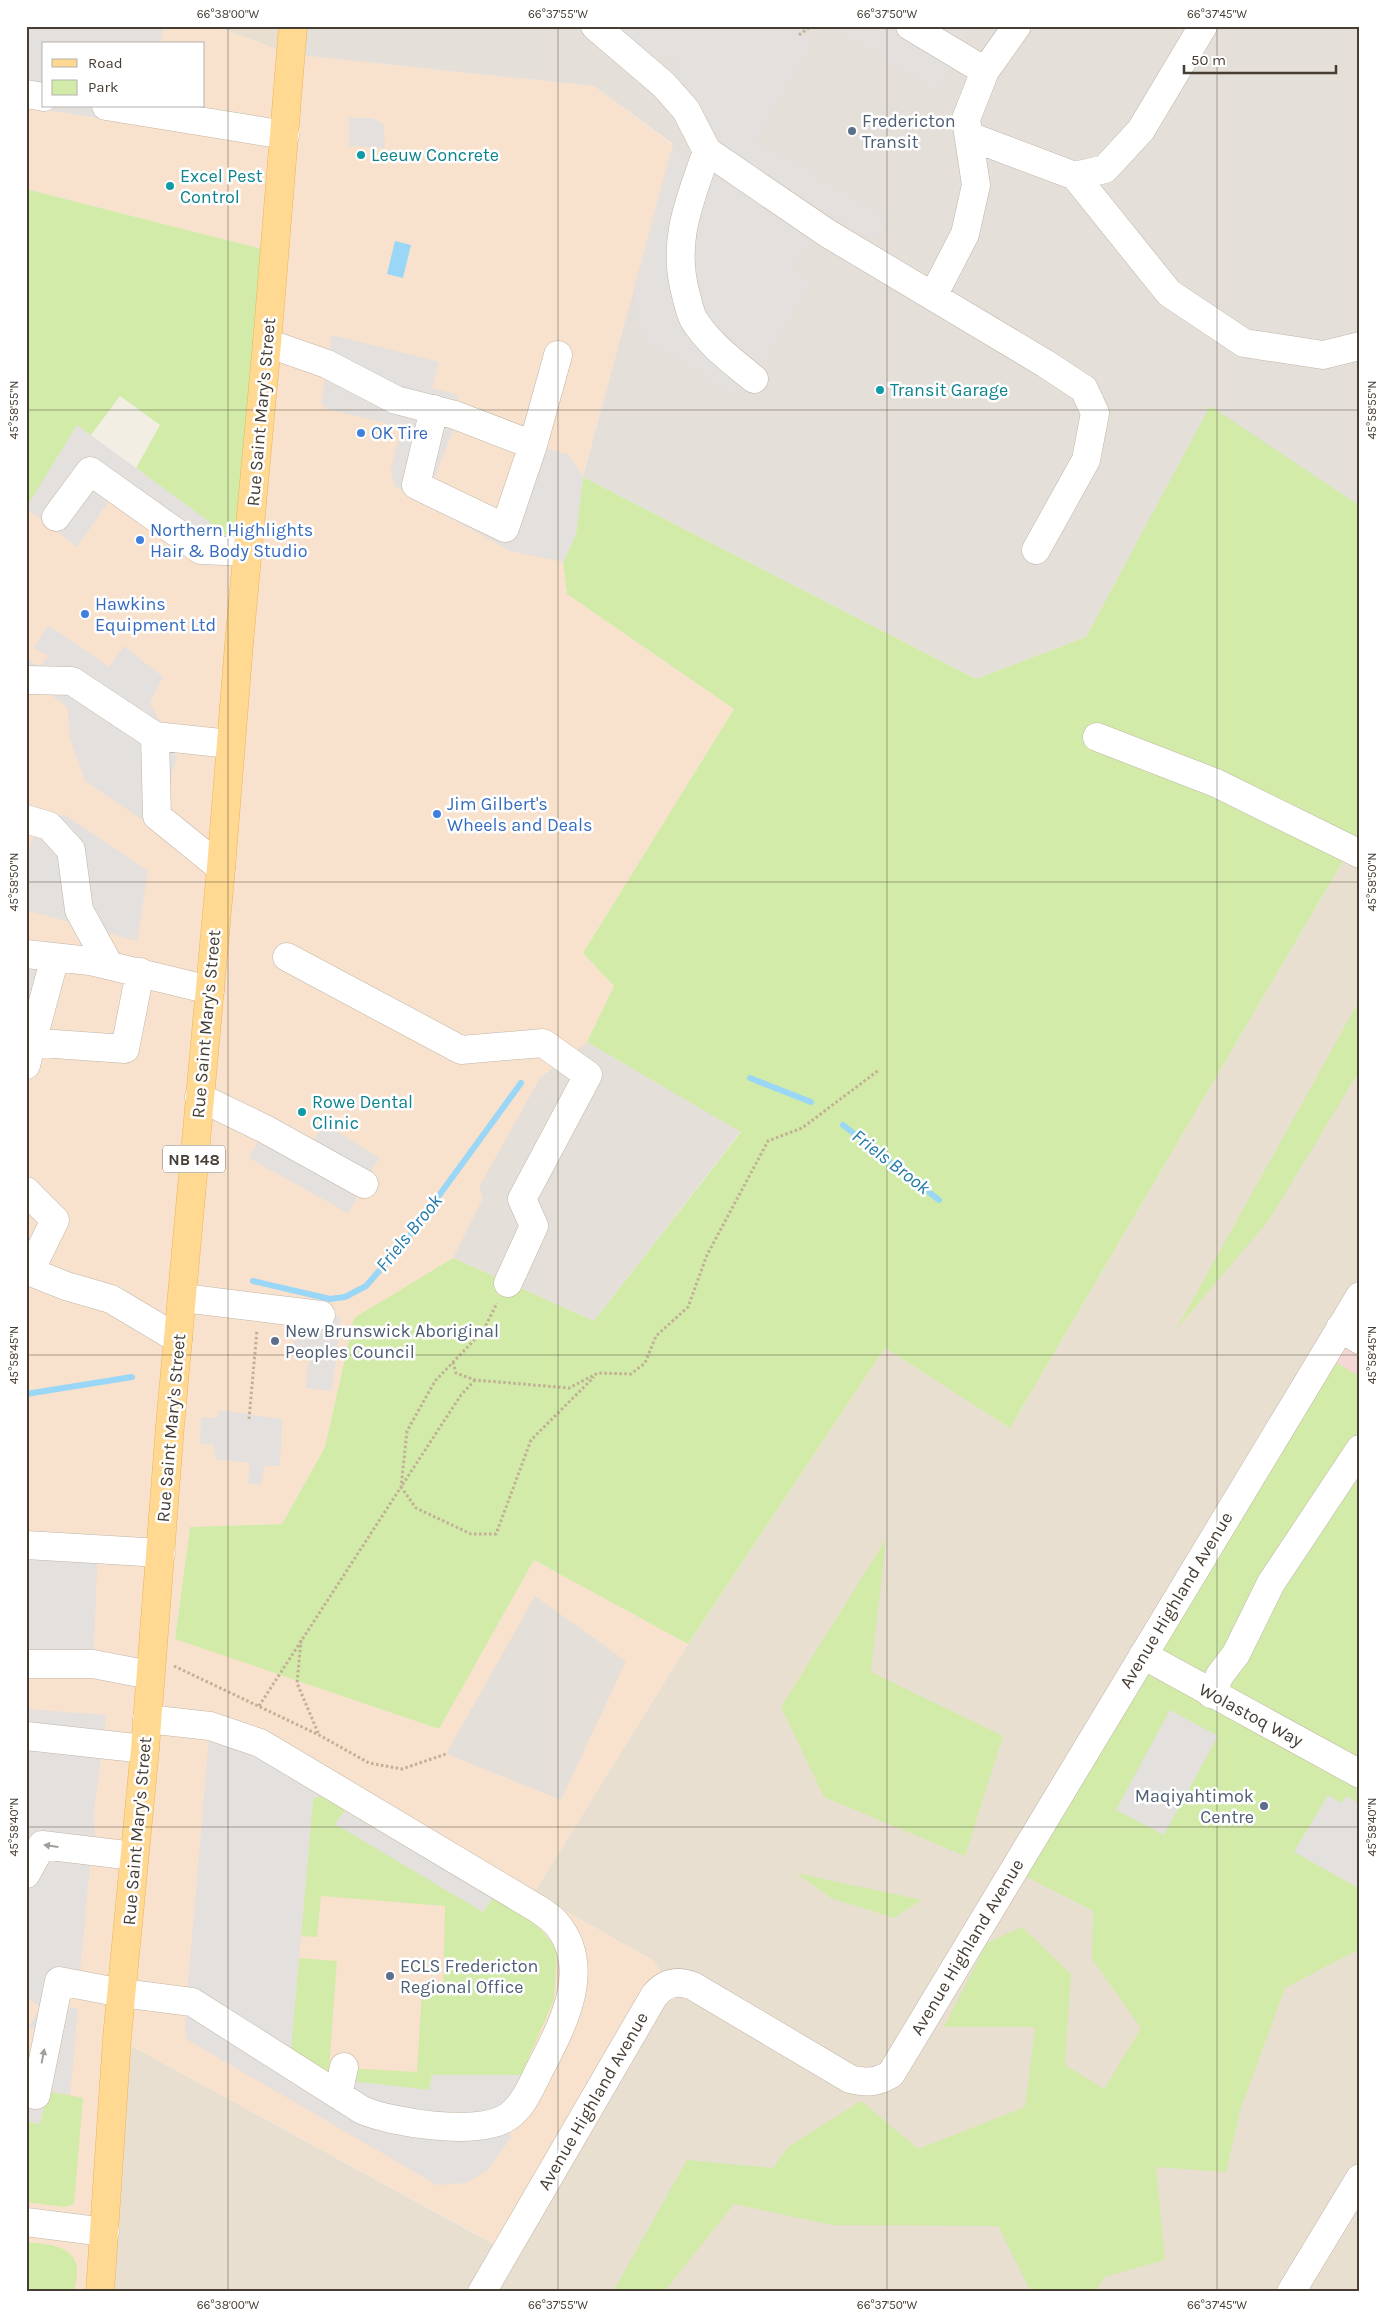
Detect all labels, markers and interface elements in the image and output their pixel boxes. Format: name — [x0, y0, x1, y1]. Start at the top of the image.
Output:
text: 66°38'00"W — [197, 7, 260, 21]
text: 66°37'55"W — [528, 7, 588, 21]
text: 66°37'50"W — [857, 7, 917, 21]
text: 66°37'45"W — [1187, 7, 1247, 21]
legend — [42, 42, 205, 108]
scale bar — [1184, 42, 1336, 74]
text: 50 m — [1191, 51, 1226, 69]
text: Road — [88, 54, 123, 72]
text: Park — [88, 78, 118, 96]
place label: Fredericton Transit — [862, 110, 956, 153]
marker: Fredericton Transit — [846, 125, 858, 137]
place label: Leeuw Concrete — [371, 144, 499, 166]
marker: Leeuw Concrete — [355, 149, 367, 161]
place label: Excel Pest Control — [180, 165, 263, 208]
marker: Excel Pest Control — [164, 180, 176, 192]
street label: Rue Saint Mary's Street — [242, 317, 280, 507]
place label: Transit Garage — [890, 379, 1008, 401]
text: 45°58'55"N — [7, 381, 21, 439]
text: 45°58'55"N — [1365, 381, 1379, 439]
marker: Transit Garage — [874, 384, 886, 396]
place label: OK Tire — [371, 422, 428, 444]
marker: OK Tire — [355, 427, 367, 439]
place label: Northern Highlights Hair & Body Studio — [150, 519, 313, 562]
marker: Northern Highlights Hair & Body Studio — [134, 534, 146, 546]
place label: Hawkins Equipment Ltd — [95, 593, 216, 636]
marker: Hawkins Equipment Ltd — [79, 608, 91, 620]
place label: Jim Gilbert's Wheels and Deals — [447, 793, 592, 836]
marker: Jim Gilbert's Wheels and Deals — [431, 808, 443, 820]
text: 45°58'50"N — [7, 852, 21, 912]
text: 45°58'50"N — [1365, 852, 1379, 912]
street label: Rue Saint Mary's Street — [187, 929, 225, 1119]
place label: Rowe Dental Clinic — [312, 1091, 413, 1134]
marker: Rowe Dental Clinic — [296, 1106, 308, 1118]
water label: Friels Brook — [848, 1125, 935, 1199]
road number: NB 148 — [163, 1146, 225, 1172]
water label: Friels Brook — [371, 1190, 447, 1276]
place label: New Brunswick Aboriginal Peoples Council — [285, 1320, 499, 1363]
text: 45°58'45"N — [7, 1326, 21, 1384]
text: 45°58'45"N — [1365, 1326, 1379, 1384]
street label: Rue Saint Mary's Street — [152, 1333, 190, 1523]
marker: New Brunswick Aboriginal Peoples Council — [269, 1335, 281, 1347]
street label: Avenue Highland Avenue — [1115, 1508, 1237, 1692]
street label: Wolastoq Way — [1195, 1678, 1307, 1752]
street label: Rue Saint Mary's Street — [118, 1736, 156, 1926]
place label: Maqiyahtimok Centre — [1135, 1785, 1254, 1828]
text: 45°58'40"N — [7, 1797, 21, 1857]
text: 45°58'40"N — [1365, 1797, 1379, 1857]
marker: Maqiyahtimok Centre — [1258, 1800, 1270, 1812]
one-way arrow — [43, 1842, 59, 1850]
street label: Avenue Highland Avenue — [906, 1855, 1028, 2039]
place label: ECLS Fredericton Regional Office — [400, 1955, 538, 1998]
marker: ECLS Fredericton Regional Office — [384, 1970, 396, 1982]
street label: Avenue Highland Avenue — [533, 2008, 653, 2194]
one-way arrow — [40, 2048, 48, 2064]
text: 66°38'00"W — [197, 2298, 260, 2312]
text: 66°37'55"W — [528, 2298, 588, 2312]
text: 66°37'50"W — [857, 2298, 917, 2312]
text: 66°37'45"W — [1187, 2298, 1247, 2312]

